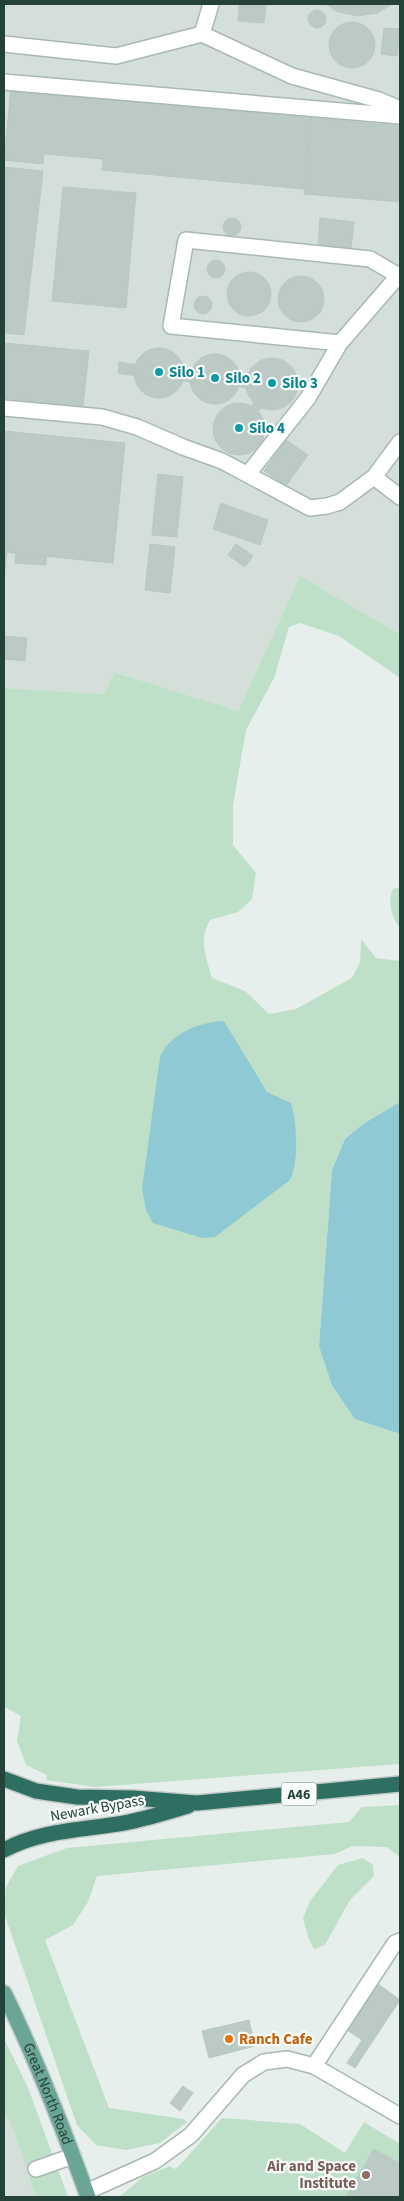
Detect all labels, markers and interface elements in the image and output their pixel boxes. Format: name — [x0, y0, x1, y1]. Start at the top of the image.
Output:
place label: Silo 1 — [169, 362, 205, 383]
marker: Silo 1 — [153, 366, 165, 378]
place label: Silo 2 — [225, 368, 261, 389]
marker: Silo 2 — [209, 372, 221, 384]
place label: Silo 3 — [282, 373, 318, 394]
marker: Silo 3 — [266, 377, 278, 389]
place label: Silo 4 — [249, 418, 285, 439]
marker: Silo 4 — [233, 422, 245, 434]
road number: A46 — [282, 1782, 316, 1806]
street label: Newark Bypass — [49, 1790, 146, 1827]
place label: Ranch Cafe — [239, 2029, 313, 2050]
marker: Ranch Cafe — [223, 2033, 235, 2045]
street label: Great North Road — [17, 2039, 78, 2148]
place label: Air and Space Institute — [266, 2156, 356, 2194]
marker: Air and Space Institute — [360, 2169, 372, 2181]

